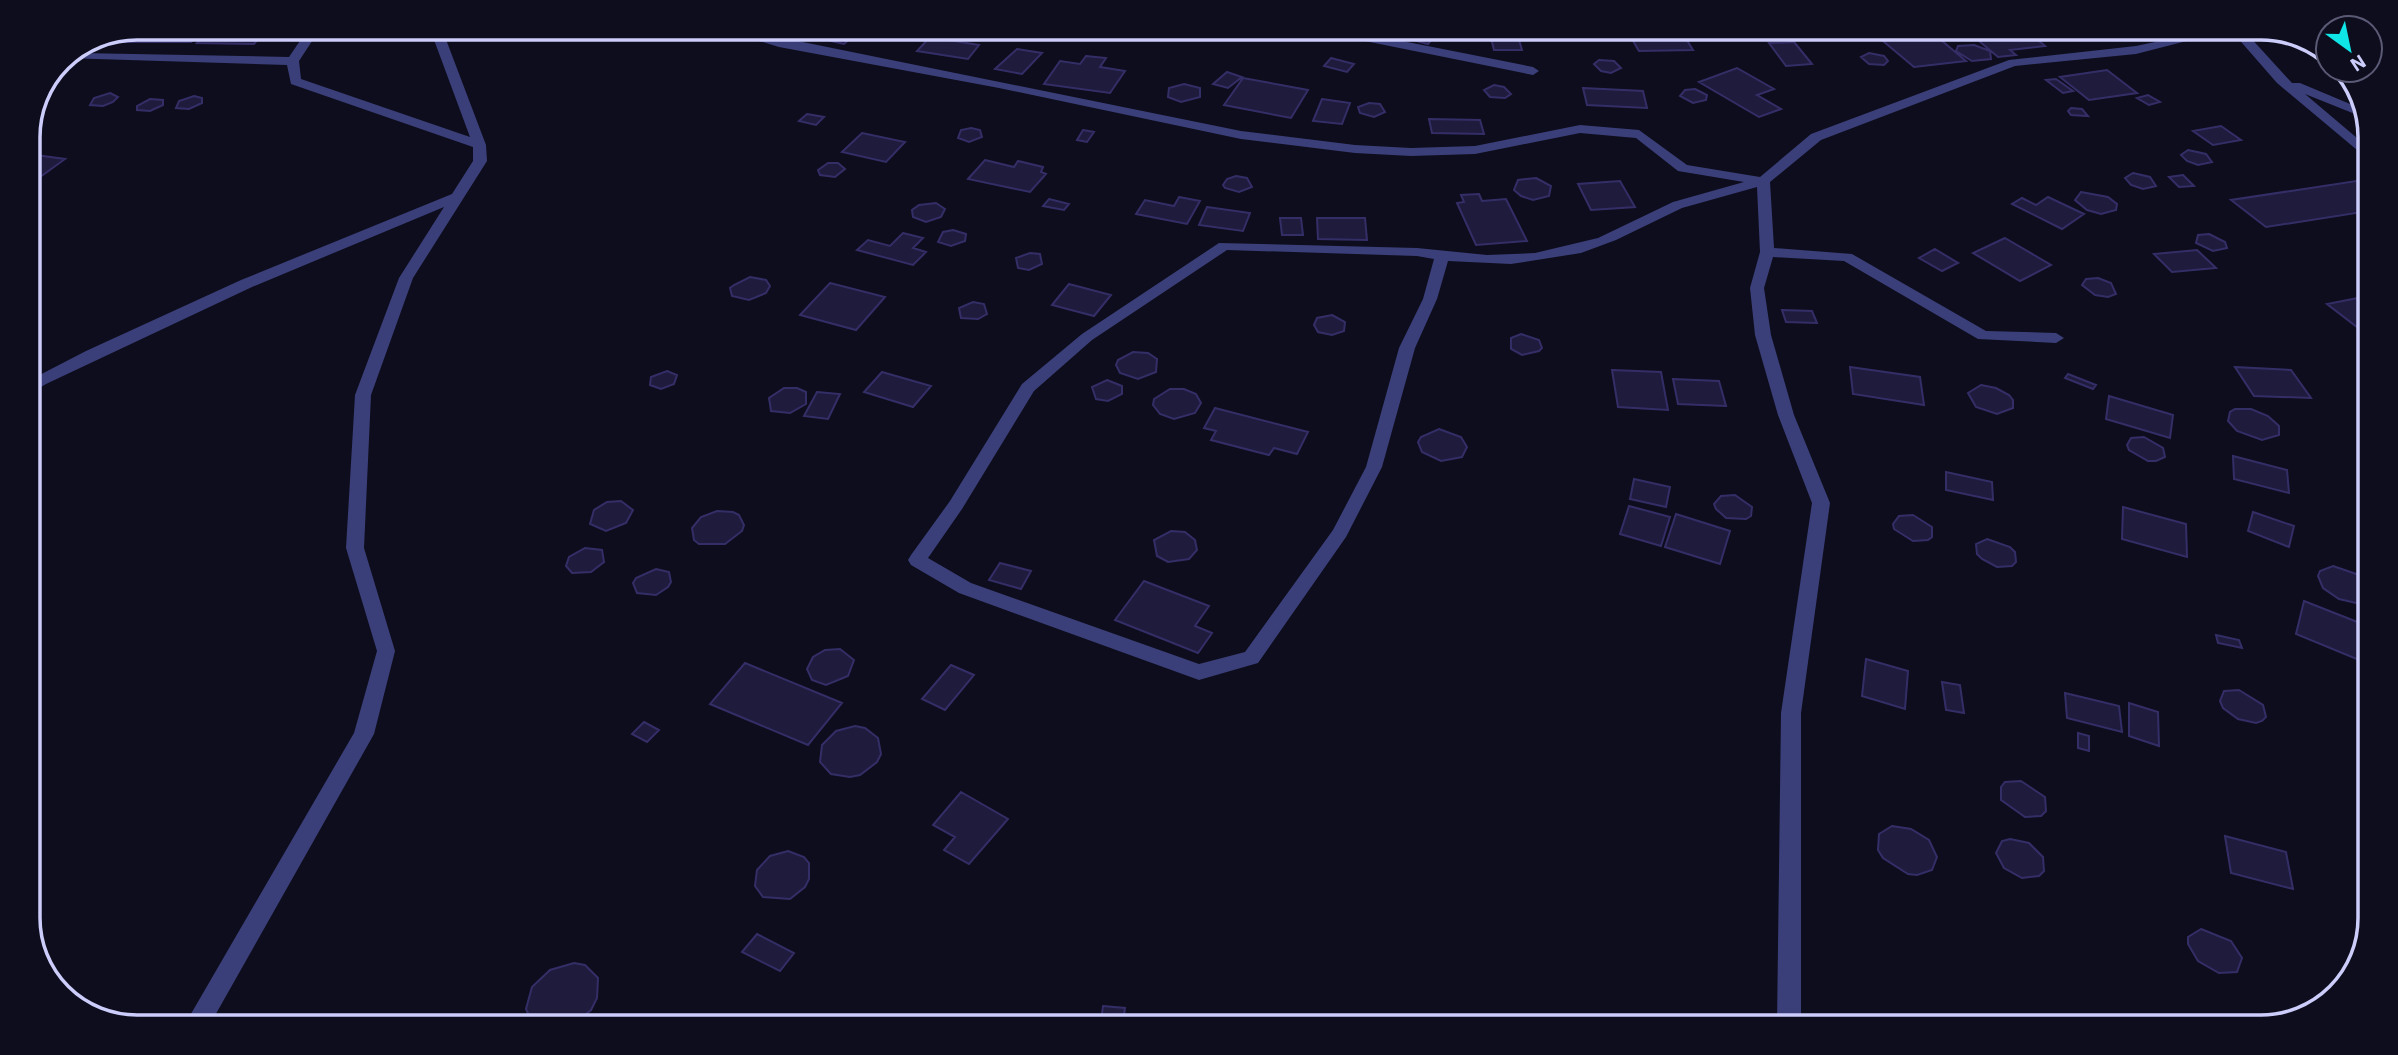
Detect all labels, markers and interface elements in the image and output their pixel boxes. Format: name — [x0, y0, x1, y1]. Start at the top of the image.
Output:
north arrow — [2314, 14, 2384, 84]
text: N — [2346, 49, 2371, 77]

